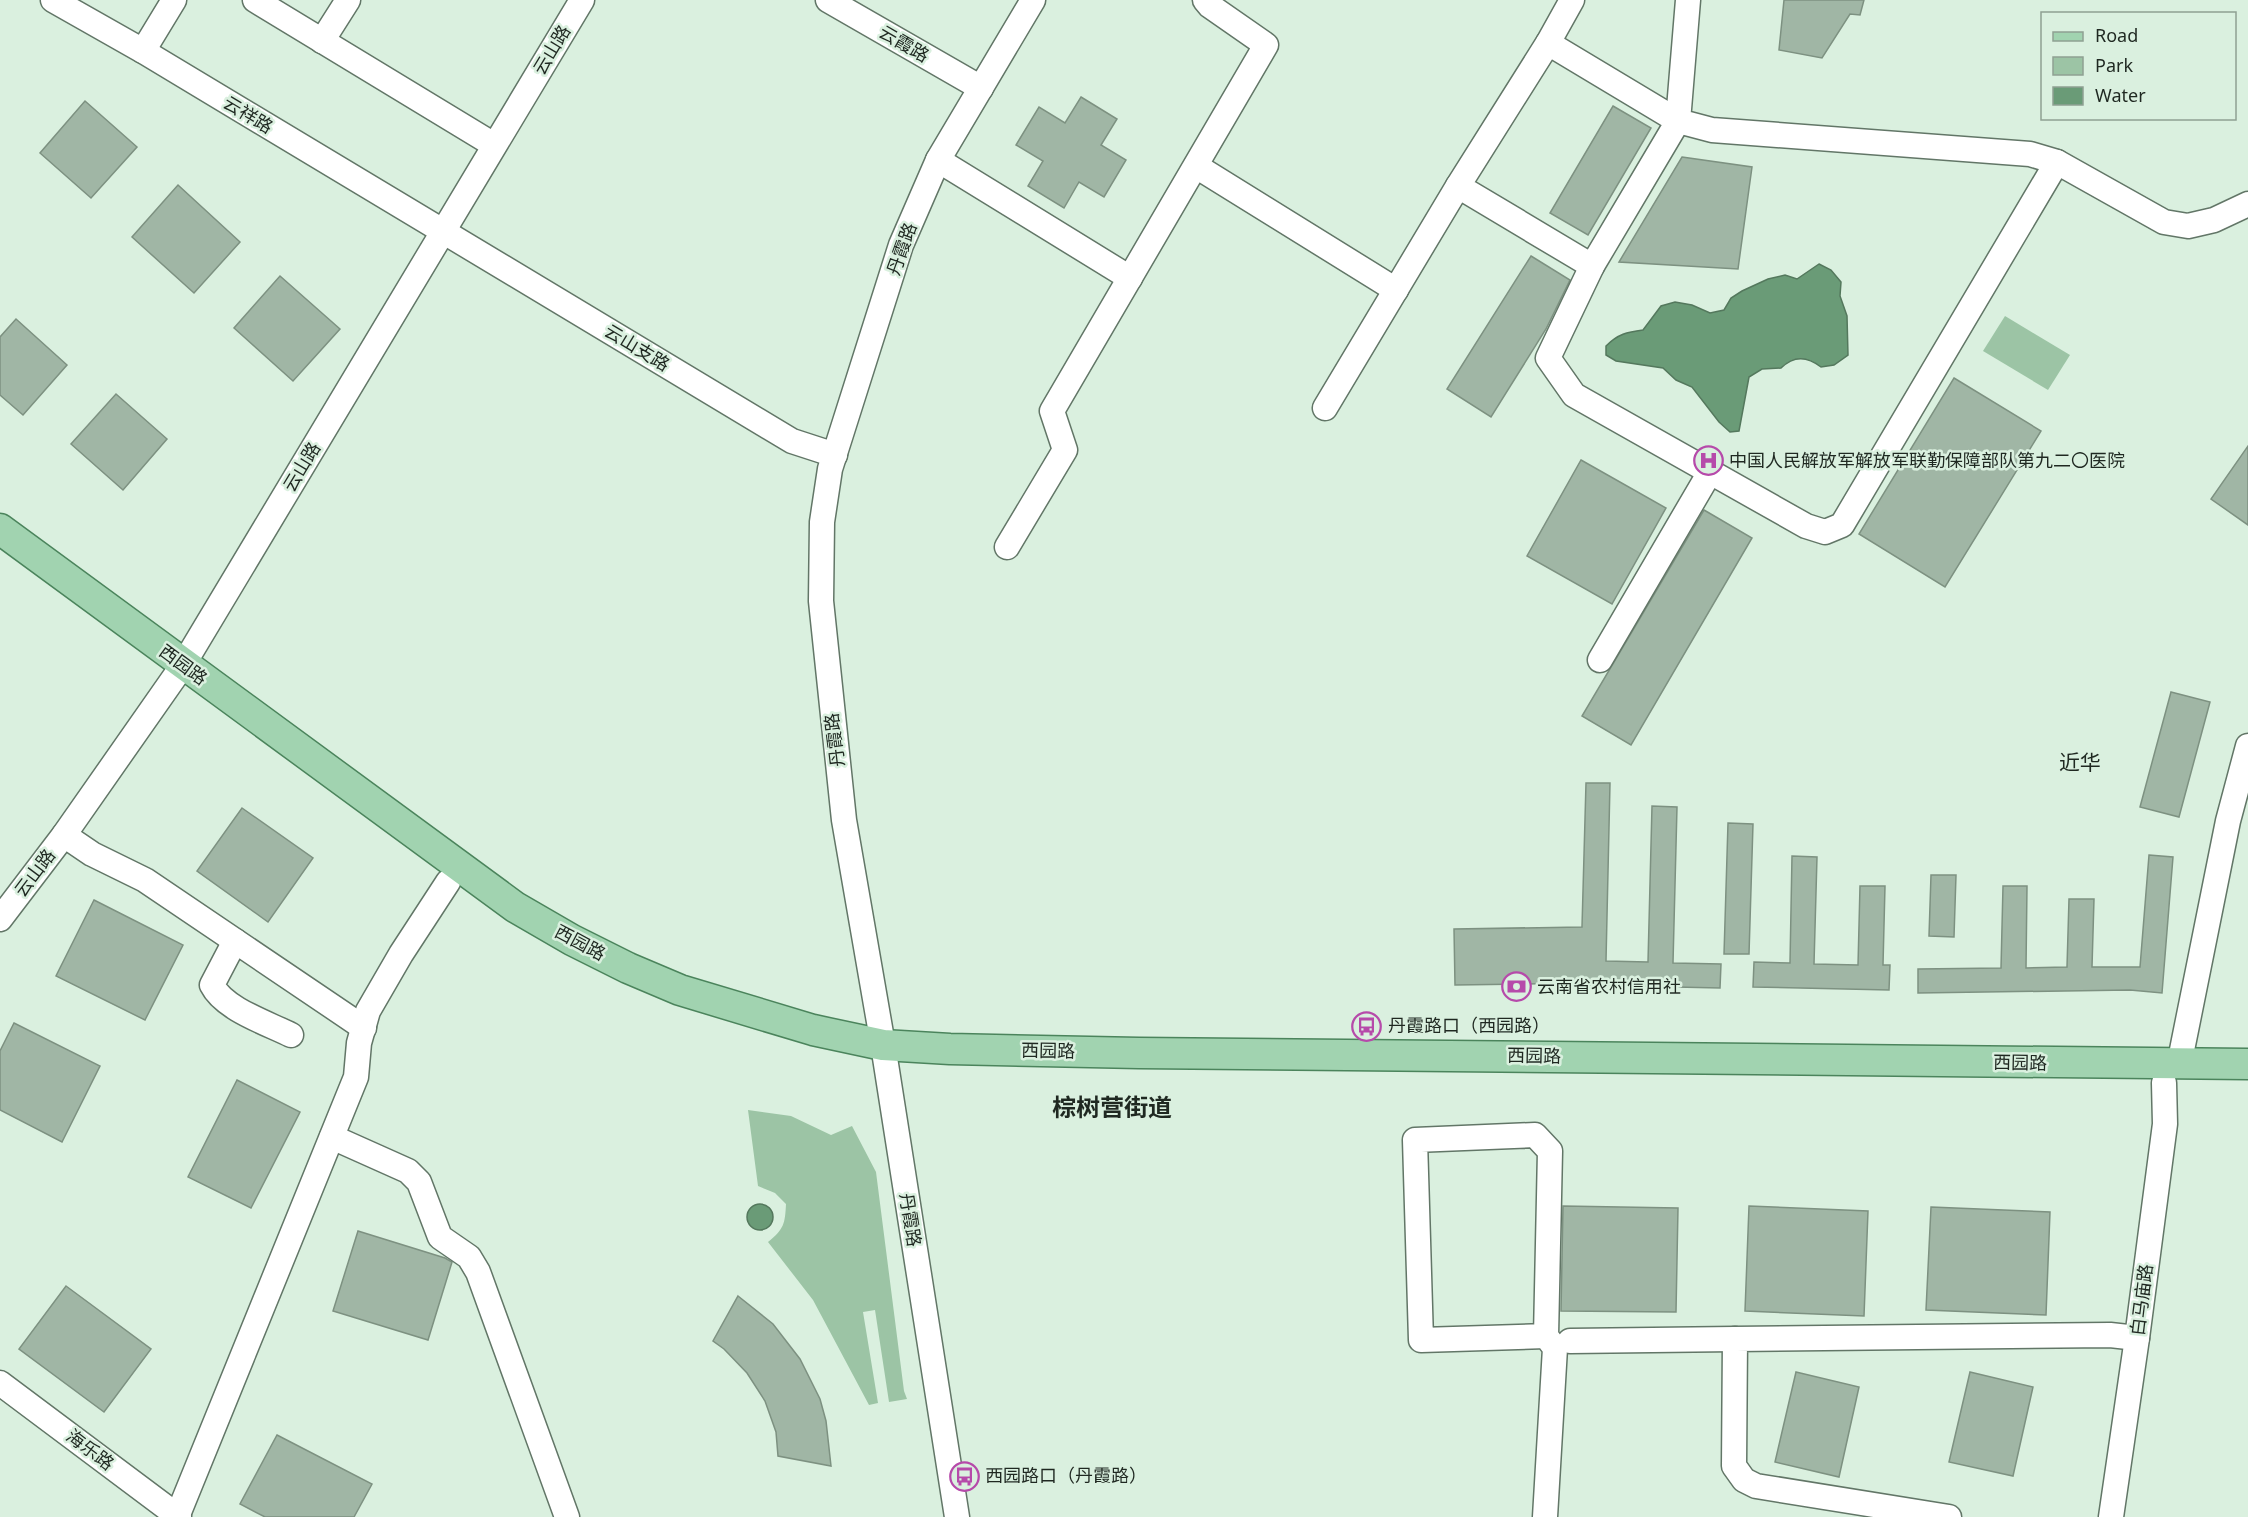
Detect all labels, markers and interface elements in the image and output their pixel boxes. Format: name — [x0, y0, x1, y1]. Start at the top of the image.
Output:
legend — [2041, 12, 2236, 120]
street label: 云霞路 — [875, 19, 934, 67]
street label: 云山路 — [527, 20, 575, 79]
text: Road — [2095, 23, 2138, 47]
text: Park — [2095, 53, 2133, 77]
text: Water — [2095, 83, 2146, 107]
street label: 云祥路 — [219, 90, 278, 138]
street label: 丹霞路 — [881, 219, 922, 278]
street label: 云山支路 — [600, 318, 675, 376]
street label: 云山路 — [277, 437, 325, 496]
hospital icon: 中国人民解放军解放军联勤保障部队第九二〇医院 — [1692, 445, 1724, 477]
place label: 中国人民解放军解放军联勤保障部队第九二〇医院 — [1729, 448, 2125, 472]
street label: 西园路 — [155, 639, 212, 690]
street label: 丹霞路 — [819, 712, 849, 768]
district label: 近华 — [2059, 748, 2101, 776]
street label: 云山路 — [8, 844, 60, 901]
street label: 西园路 — [551, 919, 610, 965]
bank icon: 云南省农村信用社 — [1500, 971, 1532, 1003]
place label: 云南省农村信用社 — [1537, 974, 1681, 998]
bus stop icon: 丹霞路口（西园路） — [1351, 1010, 1383, 1042]
place label: 丹霞路口（西园路） — [1388, 1013, 1550, 1037]
street label: 西园路 — [1021, 1038, 1075, 1062]
street label: 西园路 — [1507, 1043, 1561, 1067]
street label: 西园路 — [1993, 1050, 2047, 1074]
district label: 棕树营街道 — [1052, 1090, 1172, 1123]
street label: 丹霞路 — [895, 1191, 927, 1248]
street label: 白马庙路 — [2125, 1263, 2157, 1337]
street label: 海乐路 — [62, 1423, 119, 1475]
bus stop icon: 西园路口（丹霞路） — [948, 1460, 980, 1492]
place label: 西园路口（丹霞路） — [985, 1463, 1147, 1487]

